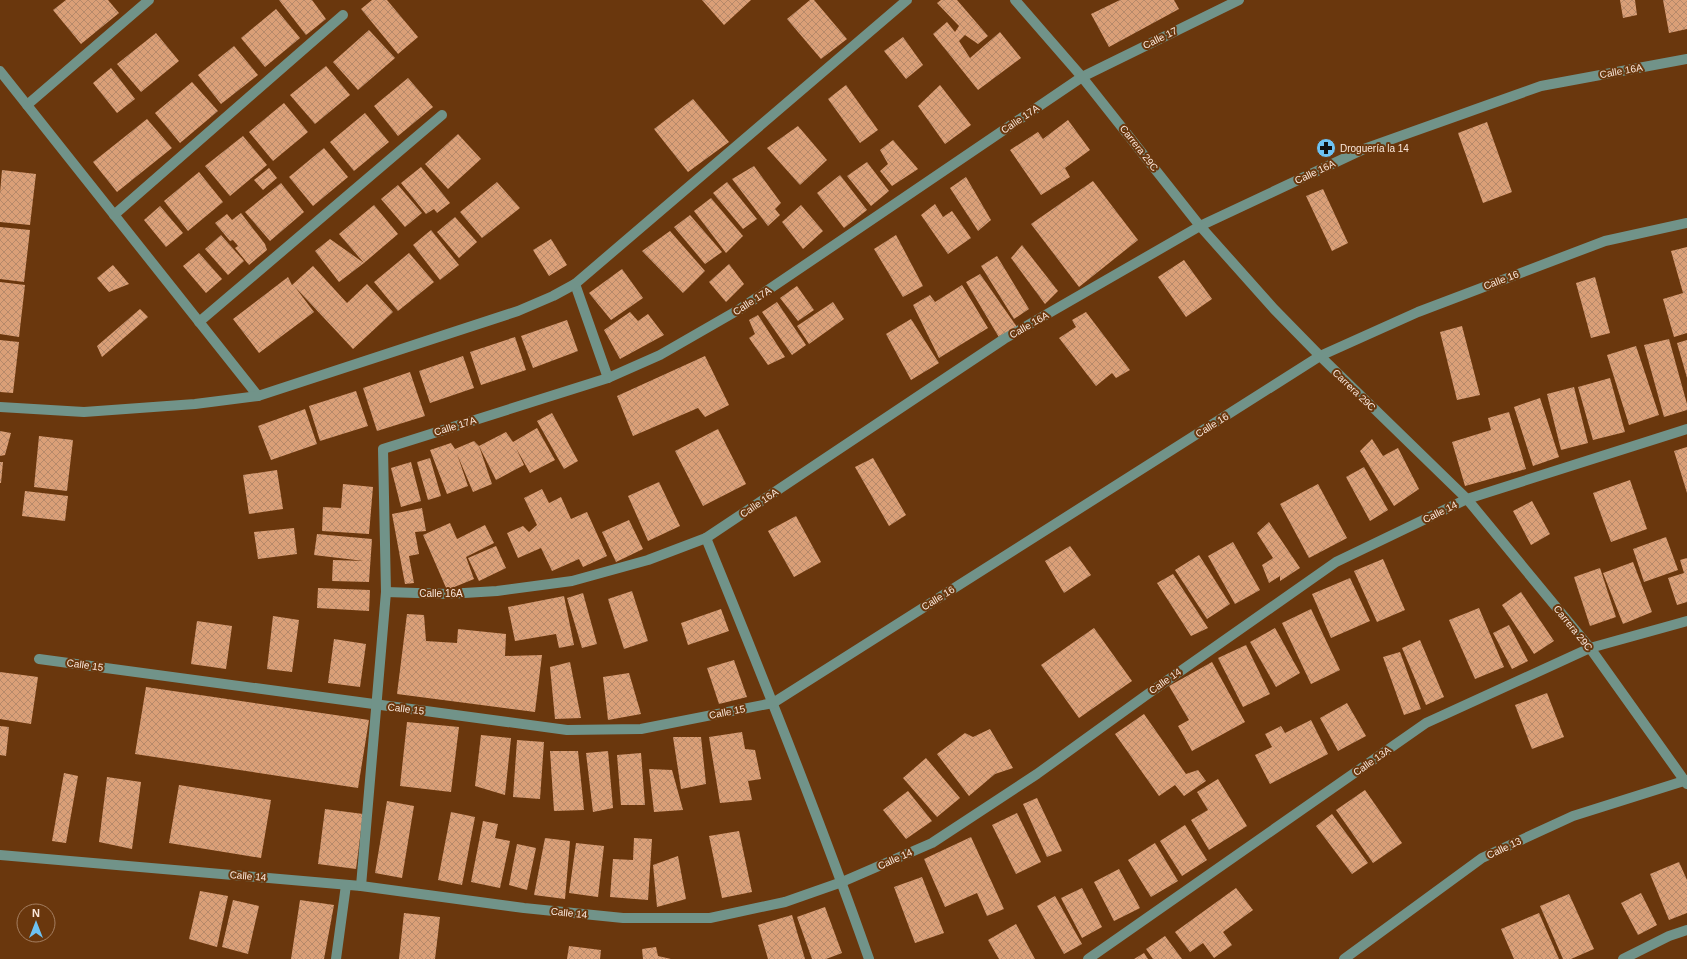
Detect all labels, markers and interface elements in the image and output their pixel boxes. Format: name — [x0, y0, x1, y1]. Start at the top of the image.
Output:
street label: Calle 17 — [1141, 25, 1179, 51]
street label: Calle 16A — [1599, 62, 1644, 80]
street label: Calle 17A — [999, 102, 1041, 136]
street label: Carrera 29C — [1118, 123, 1160, 173]
pharmacy icon: Droguería la 14 — [1315, 137, 1337, 159]
place label: Droguería la 14 — [1340, 143, 1409, 154]
street label: Calle 16A — [1293, 158, 1337, 186]
street label: Calle 16 — [1482, 268, 1521, 292]
street label: Calle 17A — [731, 284, 773, 317]
street label: Calle 16A — [1007, 309, 1051, 341]
street label: Carrera 29C — [1330, 367, 1378, 413]
street label: Calle 16 — [1194, 410, 1231, 439]
street label: Calle 17A — [433, 414, 478, 438]
street label: Calle 16A — [738, 486, 780, 520]
street label: Calle 14 — [1421, 499, 1459, 525]
street label: Calle 16 — [920, 583, 957, 612]
street label: Calle 16A — [419, 588, 463, 599]
street label: Carrera 29C — [1551, 603, 1595, 653]
street label: Calle 15 — [66, 657, 104, 673]
street label: Calle 14 — [1147, 666, 1184, 696]
street label: Calle 15 — [387, 701, 425, 717]
street label: Calle 15 — [708, 703, 746, 721]
street label: Calle 13A — [1351, 744, 1393, 778]
street label: Calle 13 — [1485, 835, 1523, 861]
street label: Calle 14 — [876, 846, 914, 871]
street label: Calle 14 — [229, 869, 267, 883]
north arrow — [16, 903, 56, 943]
street label: Calle 14 — [550, 906, 588, 920]
text: N — [32, 907, 40, 919]

